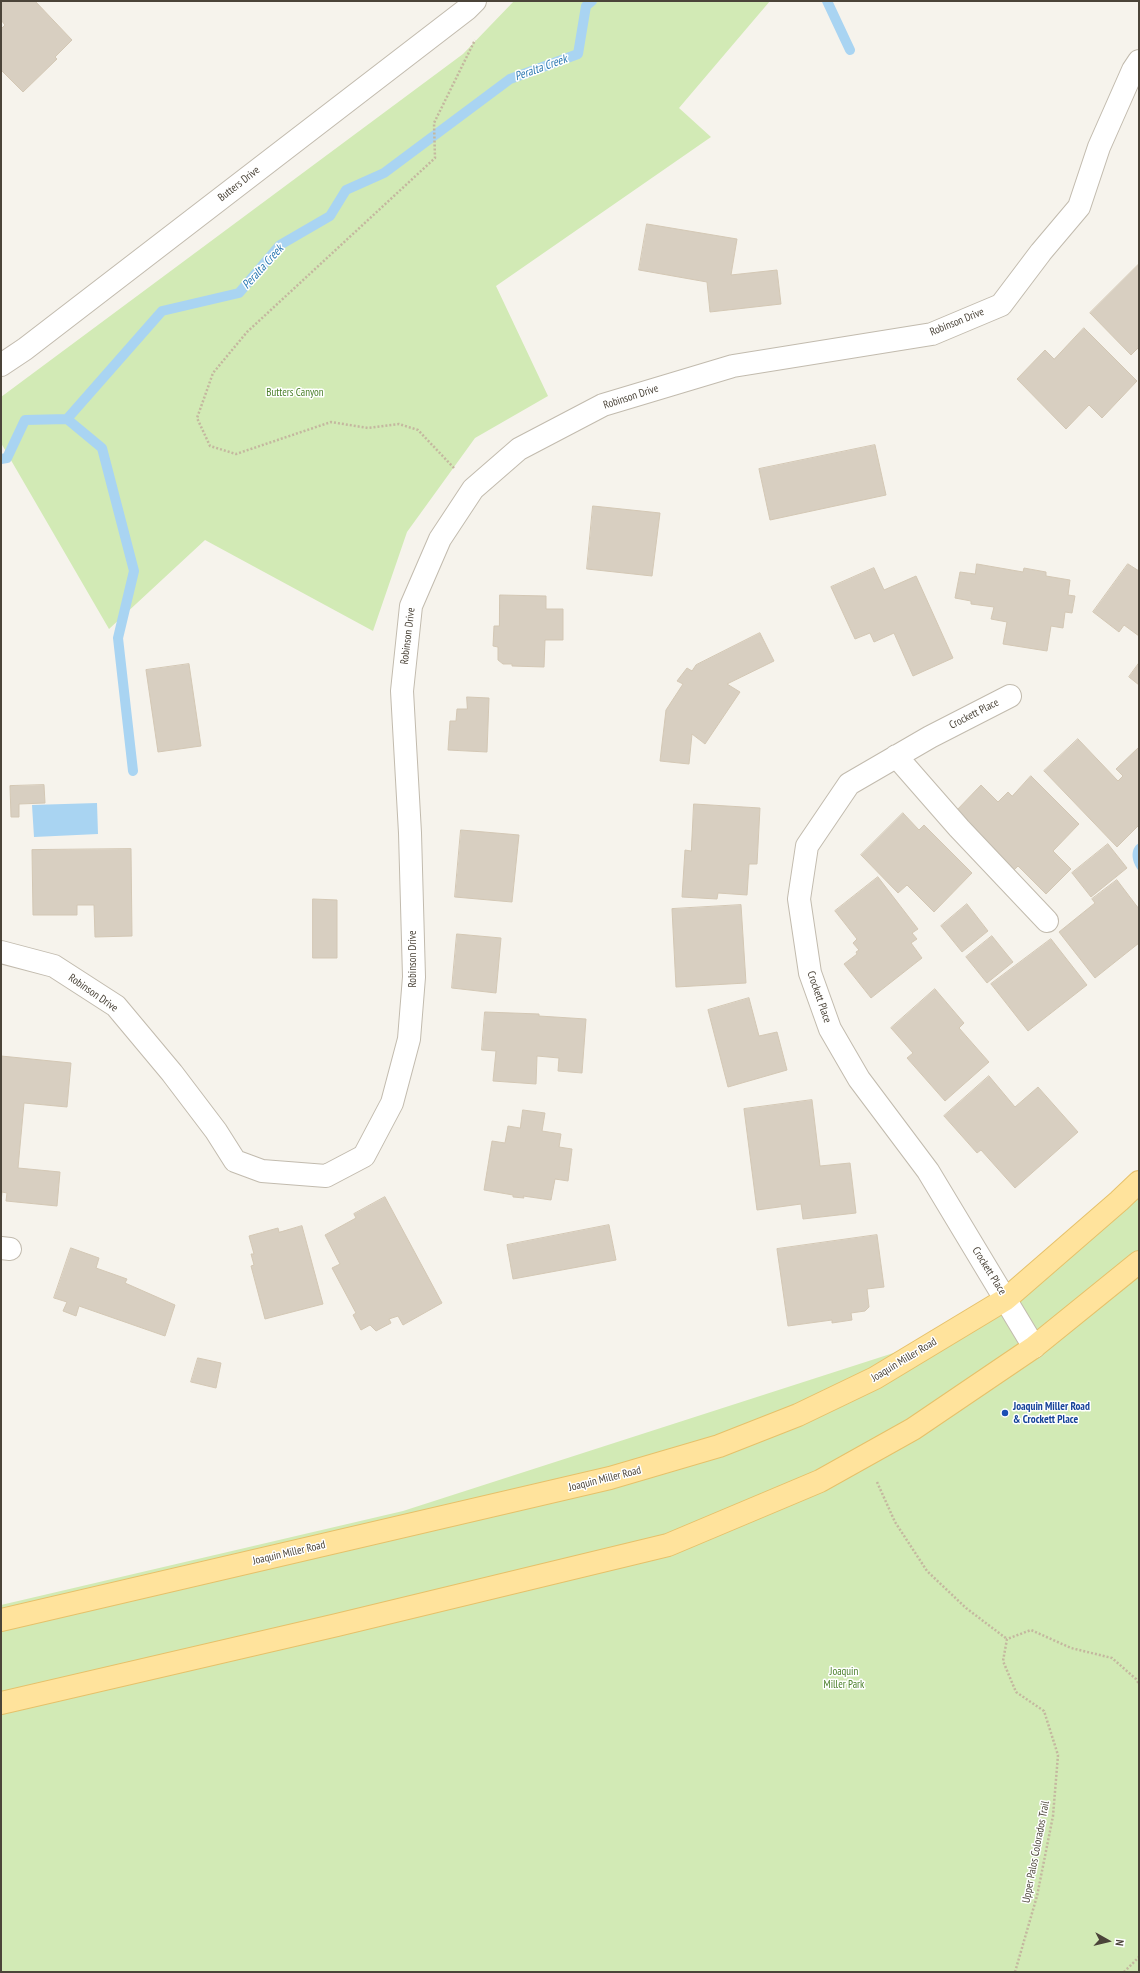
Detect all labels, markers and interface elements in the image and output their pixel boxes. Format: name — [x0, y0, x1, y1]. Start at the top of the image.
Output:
water label: Peralta Creek — [513, 52, 569, 84]
street label: Butters Drive — [215, 164, 263, 204]
water label: Peralta Creek — [239, 242, 287, 292]
street label: Robinson Drive — [928, 305, 986, 339]
street label: Robinson Drive — [602, 382, 660, 412]
park label: Butters Canyon — [266, 386, 324, 400]
street label: Robinson Drive — [398, 607, 418, 665]
street label: Crockett Place — [947, 696, 1001, 732]
street label: Robinson Drive — [406, 930, 420, 988]
street label: Crockett Place — [804, 969, 834, 1025]
street label: Robinson Drive — [66, 971, 120, 1015]
street label: Crockett Place — [969, 1245, 1009, 1297]
street label: Joaquin Miller Road — [869, 1335, 939, 1385]
place label: Joaquin Miller Road & Crockett Place — [1013, 1400, 1090, 1426]
marker: Joaquin Miller Road & Crockett Place — [1000, 1408, 1010, 1418]
street label: Joaquin Miller Road — [567, 1464, 643, 1494]
street label: Joaquin Miller Road — [251, 1538, 327, 1568]
park label: Joaquin Miller Park — [824, 1665, 864, 1691]
street label: Upper Palos Colorados Trail — [1020, 1800, 1052, 1904]
north arrow — [1088, 1921, 1128, 1961]
text: N — [1113, 1939, 1127, 1947]

